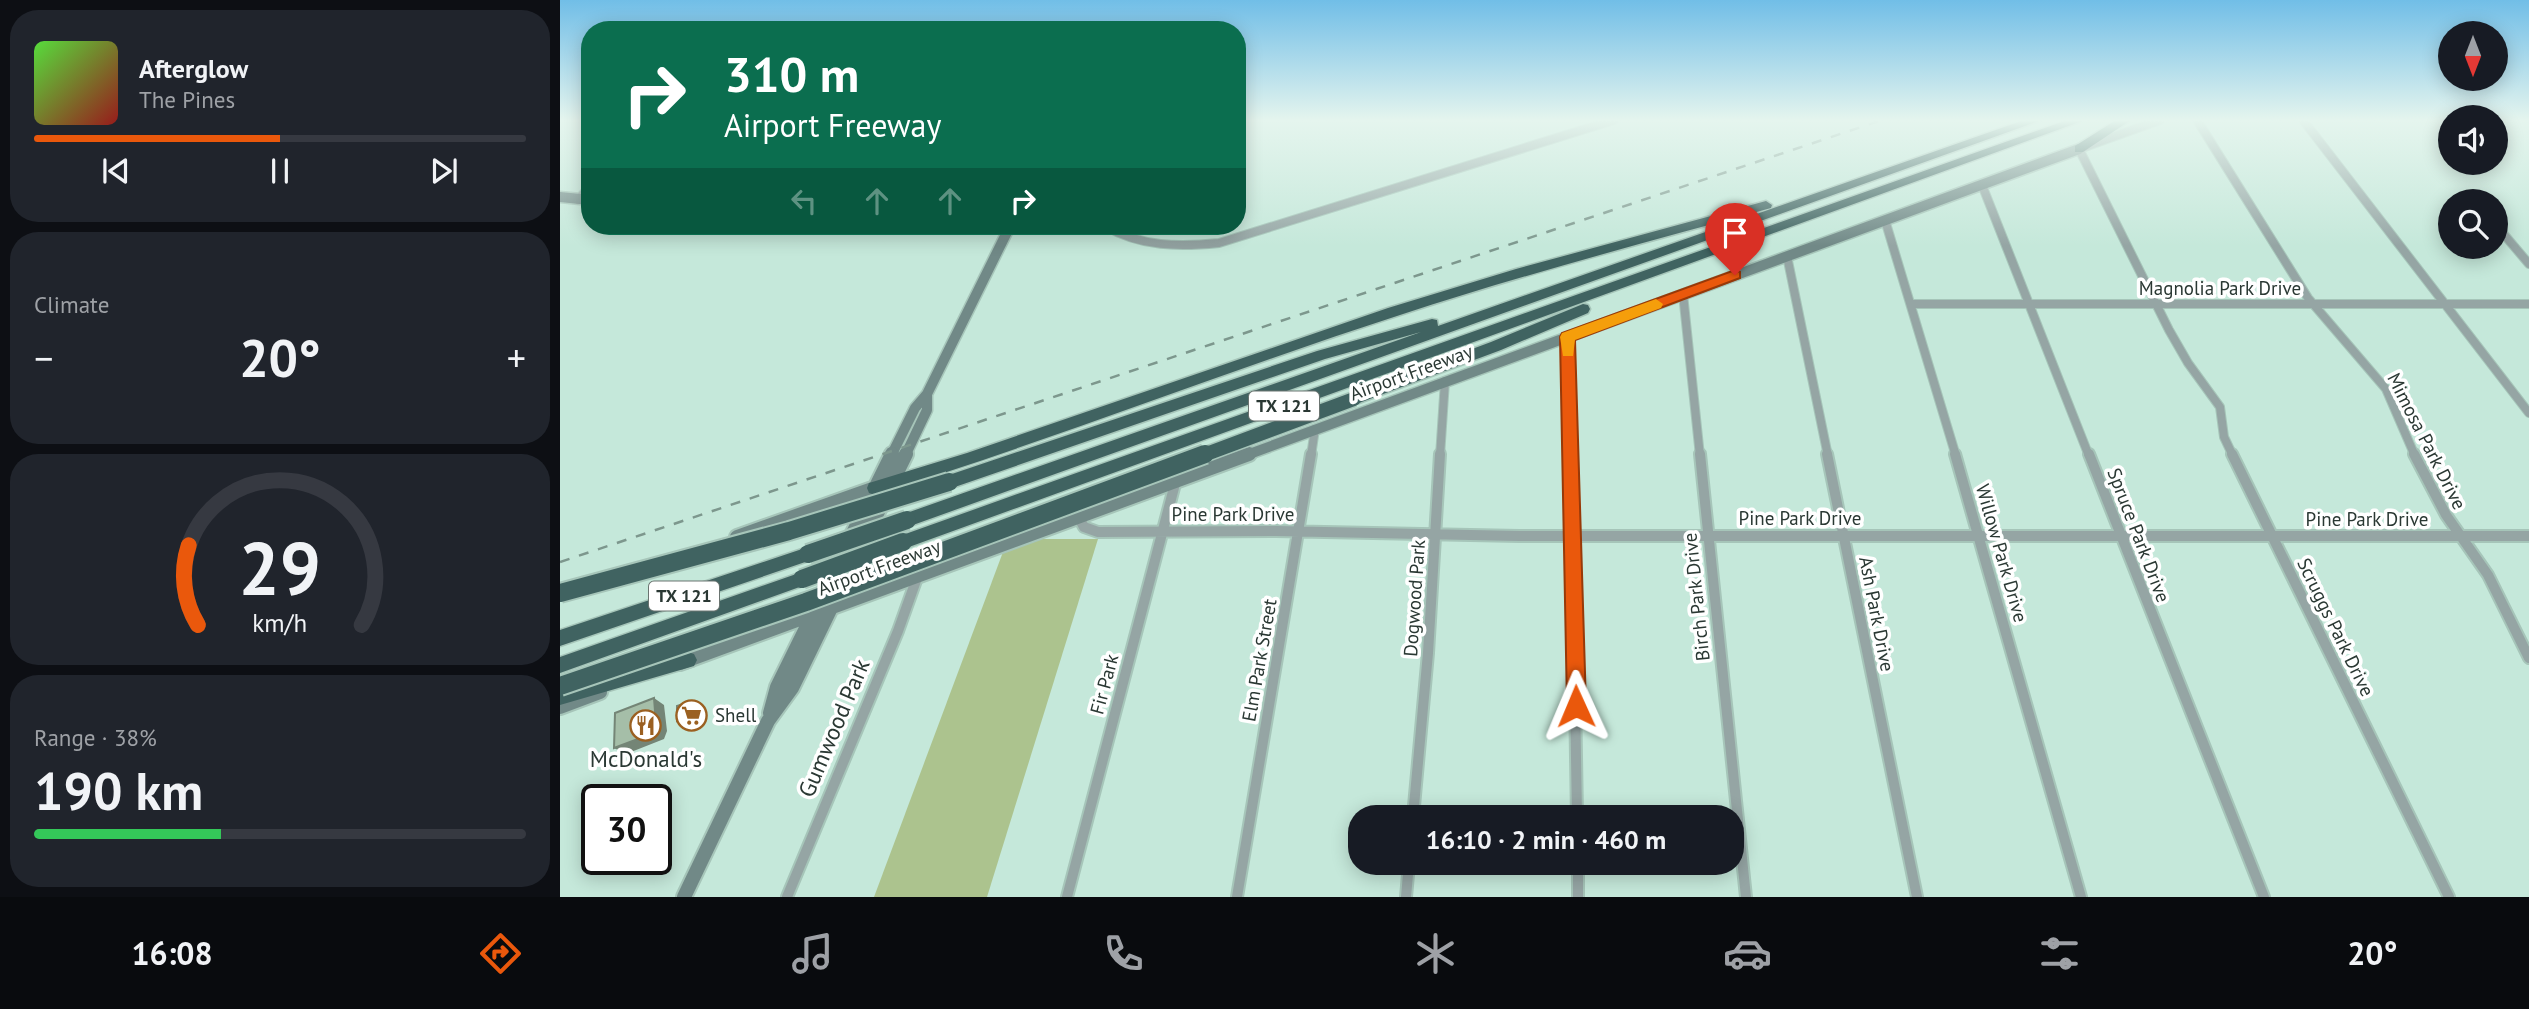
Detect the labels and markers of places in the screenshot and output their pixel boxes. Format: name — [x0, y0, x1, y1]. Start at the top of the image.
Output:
pin — [1705, 203, 1765, 275]
supermarket icon: Shell — [675, 698, 709, 732]
place label: Shell — [715, 703, 757, 727]
restaurant icon: McDonald's — [629, 708, 663, 742]
place label: McDonald's — [590, 744, 702, 773]

